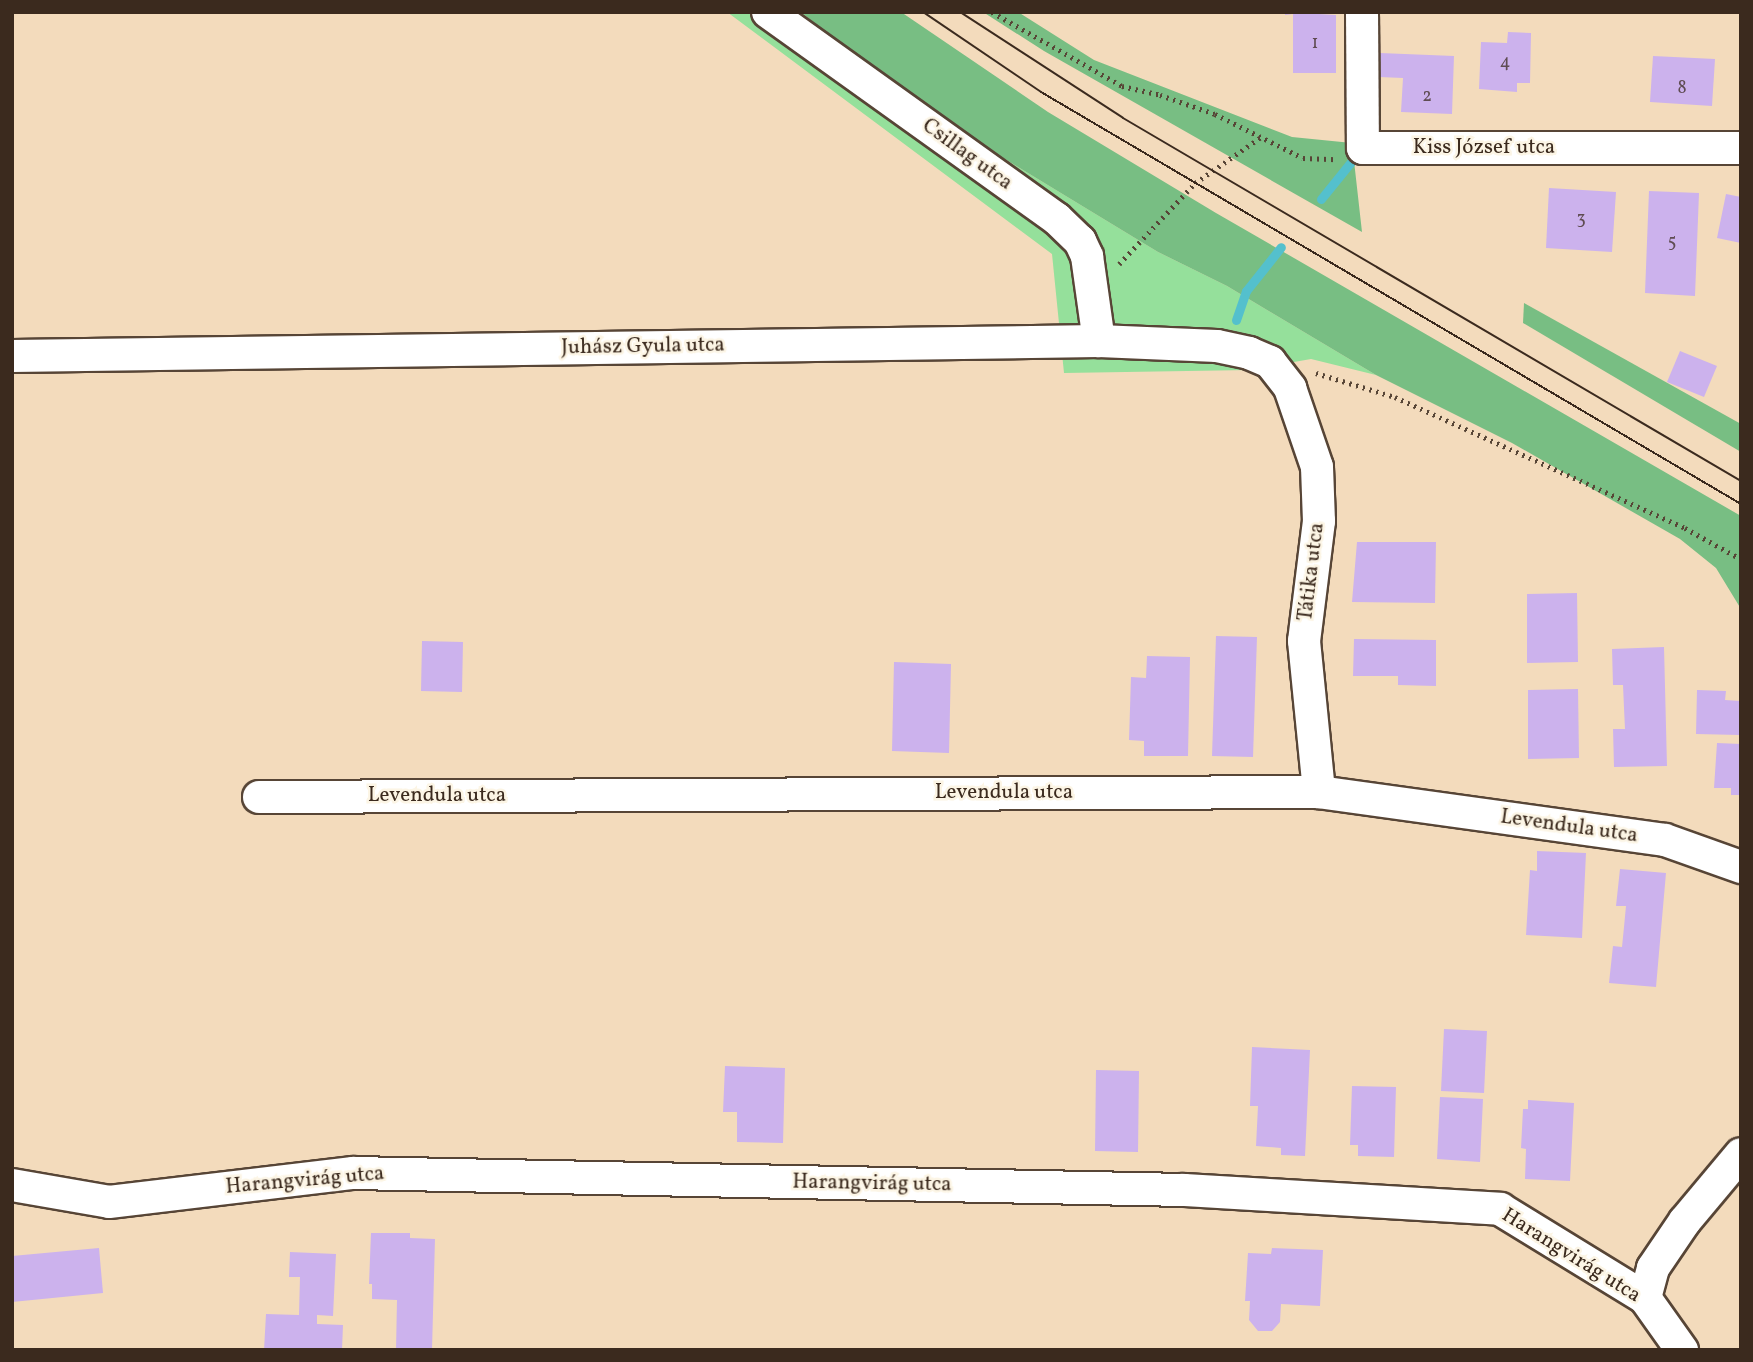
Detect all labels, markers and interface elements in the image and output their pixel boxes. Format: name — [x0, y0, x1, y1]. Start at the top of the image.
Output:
house number: 1 — [1312, 33, 1318, 55]
house number: 4 — [1500, 52, 1510, 74]
house number: 8 — [1677, 78, 1687, 100]
house number: 2 — [1422, 86, 1432, 108]
street label: Csillag utca — [917, 114, 1017, 196]
street label: Kiss József utca — [1414, 135, 1554, 161]
house number: 3 — [1576, 209, 1586, 231]
house number: 5 — [1668, 232, 1676, 254]
street label: Juhász Gyula utca — [561, 333, 725, 361]
street label: Tátika utca — [1293, 521, 1331, 623]
street label: Levendula utca — [935, 780, 1073, 806]
street label: Levendula utca — [368, 783, 506, 809]
street label: Levendula utca — [1499, 805, 1639, 849]
street label: Harangvirág utca — [225, 1162, 385, 1200]
street label: Harangvirág utca — [792, 1170, 952, 1198]
street label: Harangvirág utca — [1497, 1203, 1645, 1309]

